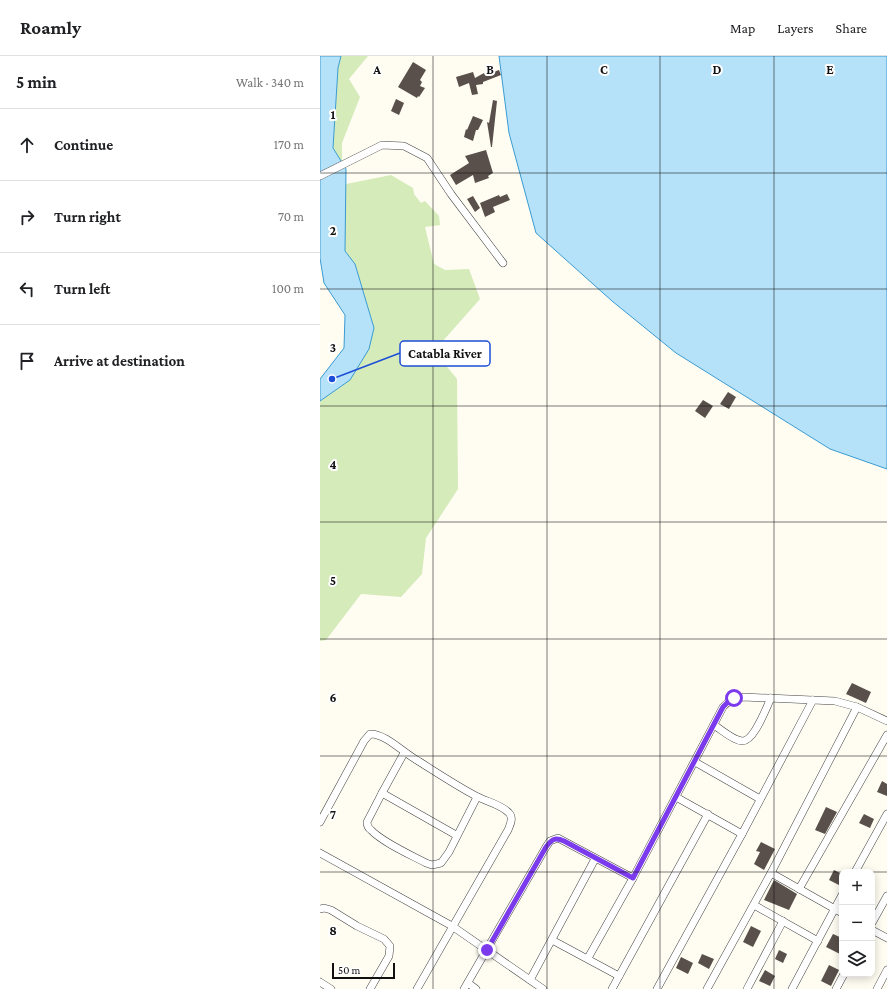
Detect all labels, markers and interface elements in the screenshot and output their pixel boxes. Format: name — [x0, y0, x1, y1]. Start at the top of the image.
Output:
text: Roamly — [20, 17, 81, 38]
text: Map — [730, 20, 755, 36]
text: Layers — [777, 20, 814, 36]
text: Share — [836, 20, 867, 36]
text: A — [372, 62, 381, 77]
text: B — [486, 62, 494, 77]
text: C — [600, 62, 608, 77]
text: D — [713, 62, 722, 77]
text: E — [826, 62, 834, 77]
text: 5 min — [16, 73, 57, 92]
text: Walk · 340 m — [236, 75, 304, 90]
text: 1 — [331, 107, 336, 122]
icon: ahead — [16, 134, 38, 156]
text: Continue — [54, 137, 113, 153]
text: 170 m — [274, 137, 304, 152]
icon: right — [16, 206, 38, 228]
text: Turn right — [54, 209, 121, 225]
text: 70 m — [278, 209, 304, 224]
text: 2 — [330, 223, 337, 238]
icon: left — [16, 278, 38, 300]
text: Turn left — [54, 281, 110, 297]
text: 100 m — [272, 281, 304, 296]
text: 3 — [330, 340, 336, 355]
callout: Catabla River — [400, 341, 490, 366]
text: Catabla River — [408, 346, 483, 361]
icon: arrive — [16, 350, 38, 372]
text: Arrive at destination — [54, 353, 185, 369]
text: 4 — [329, 457, 337, 472]
text: 5 — [330, 573, 336, 588]
route start — [725, 689, 743, 707]
text: 6 — [329, 690, 337, 705]
text: 7 — [330, 807, 336, 822]
map controls — [839, 869, 875, 977]
button: + — [839, 869, 875, 905]
button: − — [839, 905, 875, 941]
text: 8 — [329, 923, 337, 938]
route end — [478, 941, 496, 959]
button: layers — [839, 941, 875, 977]
scale bar — [332, 961, 395, 980]
text: 50 m — [338, 964, 360, 976]

